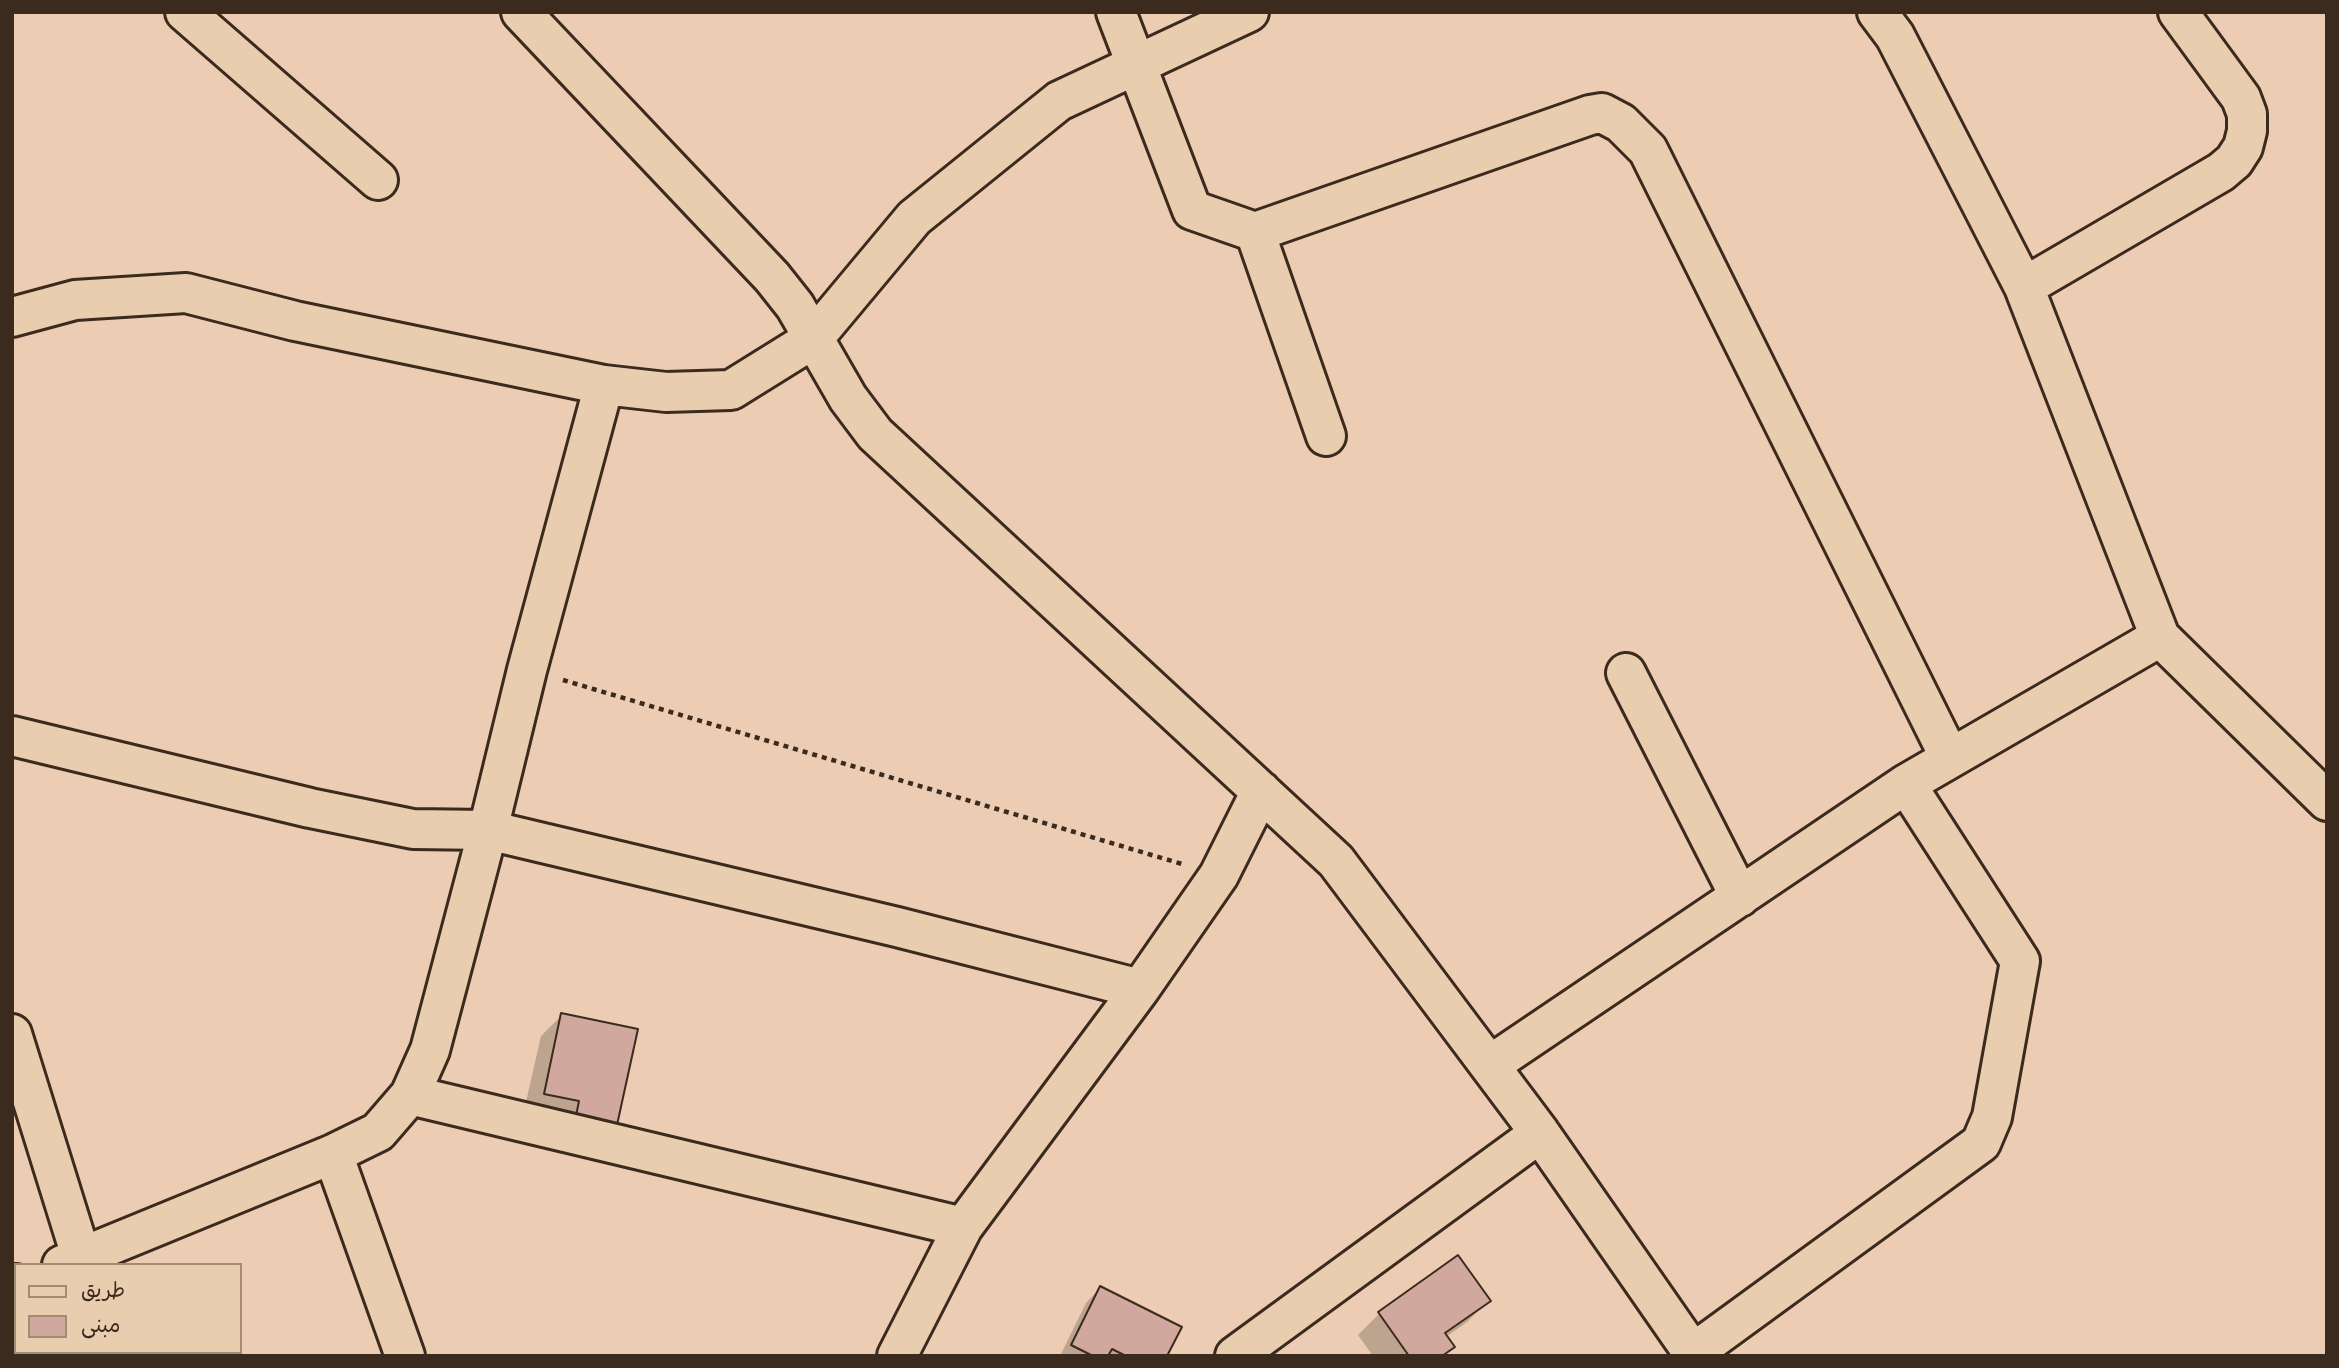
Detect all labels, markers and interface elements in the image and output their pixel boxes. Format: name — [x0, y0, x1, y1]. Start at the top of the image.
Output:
legend — [14, 1263, 242, 1354]
text: طريق — [81, 1277, 125, 1302]
text: مبنى — [81, 1312, 120, 1337]

